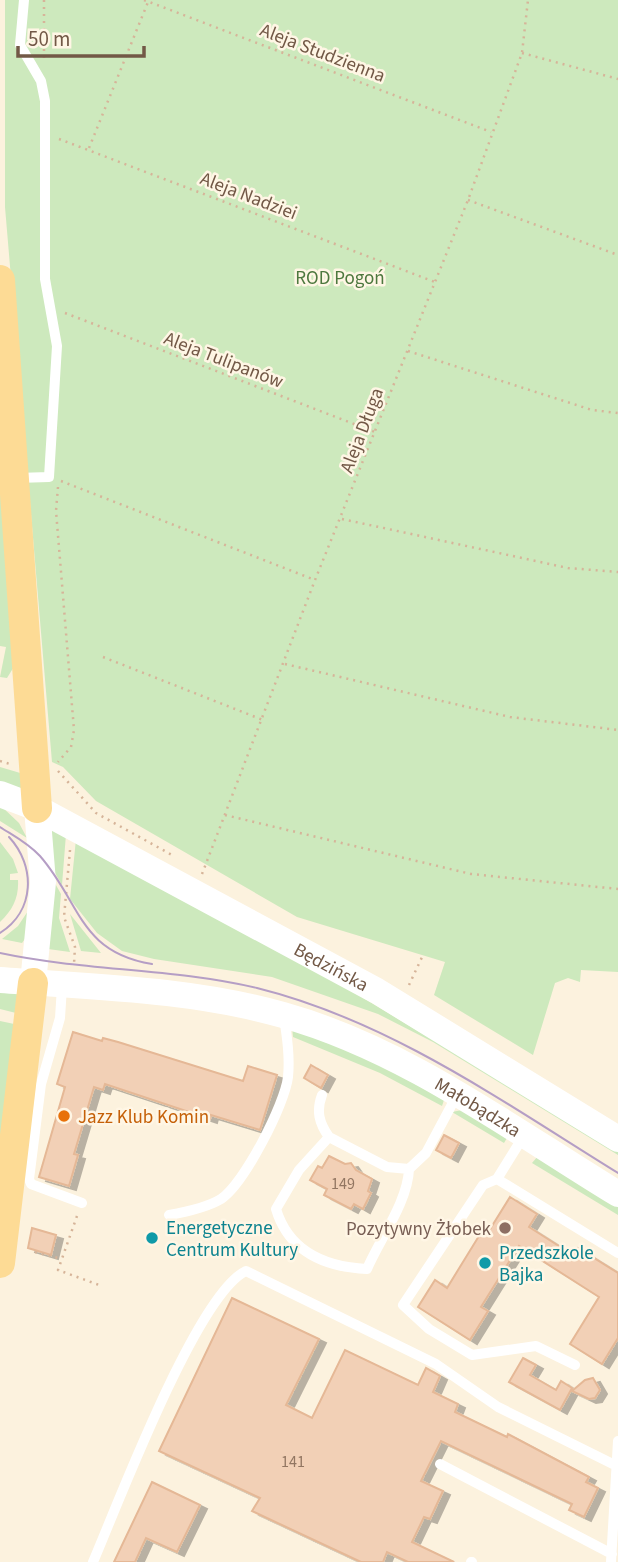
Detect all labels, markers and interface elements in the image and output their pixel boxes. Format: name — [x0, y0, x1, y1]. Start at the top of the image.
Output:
scale bar — [18, 14, 144, 58]
street label: Aleja Studzienna — [256, 17, 389, 90]
text: 50 m — [28, 24, 70, 54]
street label: Aleja Nadziei — [196, 166, 301, 227]
park label: ROD Pogoń — [295, 265, 385, 292]
street label: Aleja Tulipanów — [160, 325, 287, 396]
street label: Aleja Długa — [334, 384, 391, 477]
street label: Będzińska — [289, 937, 373, 999]
street label: Małobądzka — [429, 1071, 526, 1144]
place label: Jazz Klub Komin — [78, 1104, 209, 1131]
marker: Jazz Klub Komin — [56, 1108, 72, 1124]
house number: 149 — [331, 1173, 355, 1195]
place label: Energetyczne Centrum Kultury — [166, 1215, 298, 1264]
place label: Pozytywny Żłobek — [346, 1216, 492, 1243]
marker: Pozytywny Żłobek — [497, 1220, 513, 1236]
marker: Energetyczne Centrum Kultury — [144, 1230, 160, 1246]
place label: Przedszkole Bajka — [499, 1240, 594, 1289]
marker: Przedszkole Bajka — [477, 1255, 493, 1271]
house number: 141 — [281, 1451, 305, 1473]

